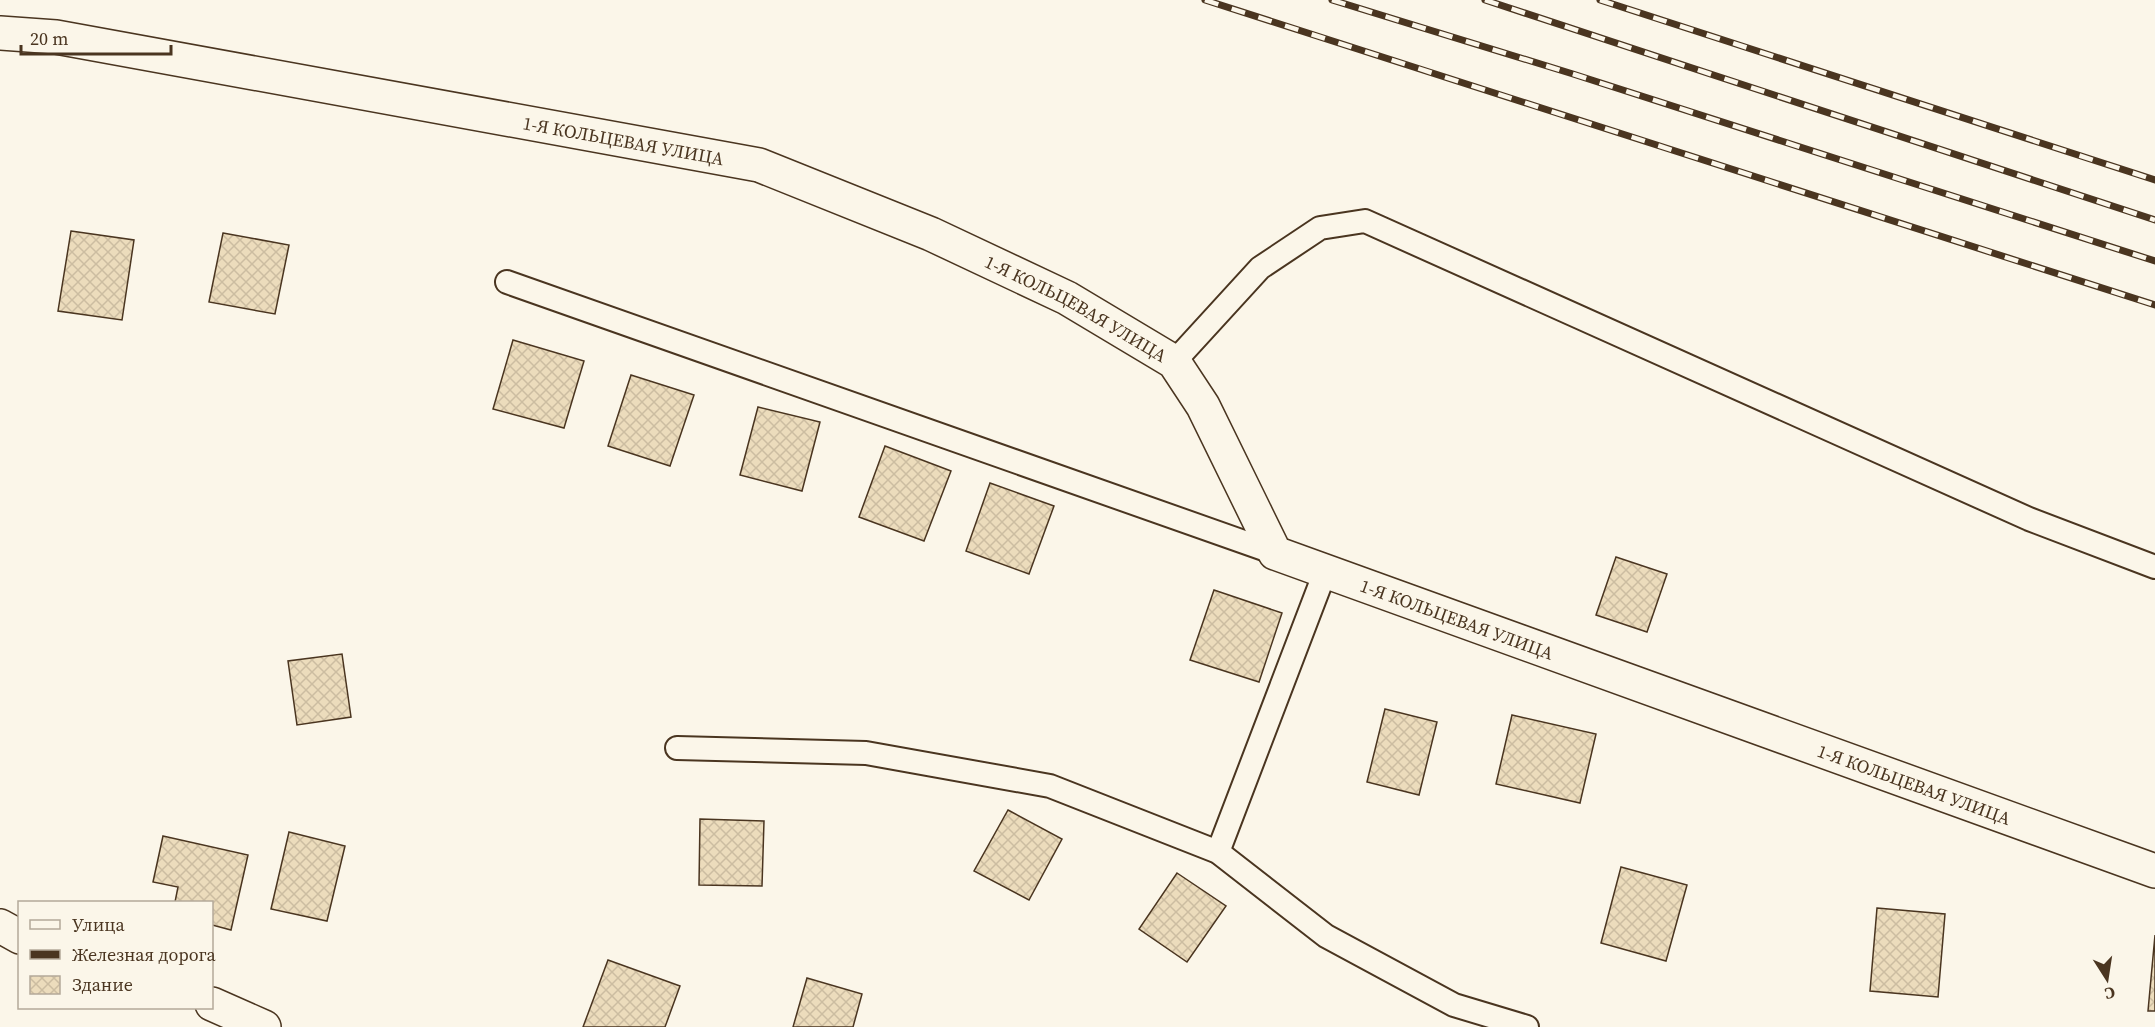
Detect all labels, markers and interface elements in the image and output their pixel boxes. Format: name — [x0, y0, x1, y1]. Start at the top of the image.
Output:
scale bar — [21, 18, 171, 56]
text: 20 m — [30, 26, 68, 51]
street label: 1-Я КОЛЬЦЕВАЯ УЛИЦА — [521, 110, 726, 171]
street label: 1-Я КОЛЬЦЕВАЯ УЛИЦА — [981, 249, 1172, 368]
street label: 1-Я КОЛЬЦЕВАЯ УЛИЦА — [1357, 572, 1557, 665]
street label: 1-Я КОЛЬЦЕВАЯ УЛИЦА — [1814, 738, 2014, 830]
legend — [18, 901, 213, 1009]
text: Улица — [72, 912, 125, 937]
text: Железная дорога — [72, 942, 217, 967]
north arrow — [2077, 949, 2137, 1009]
text: Здание — [72, 972, 133, 997]
text: С — [2103, 982, 2117, 1005]

